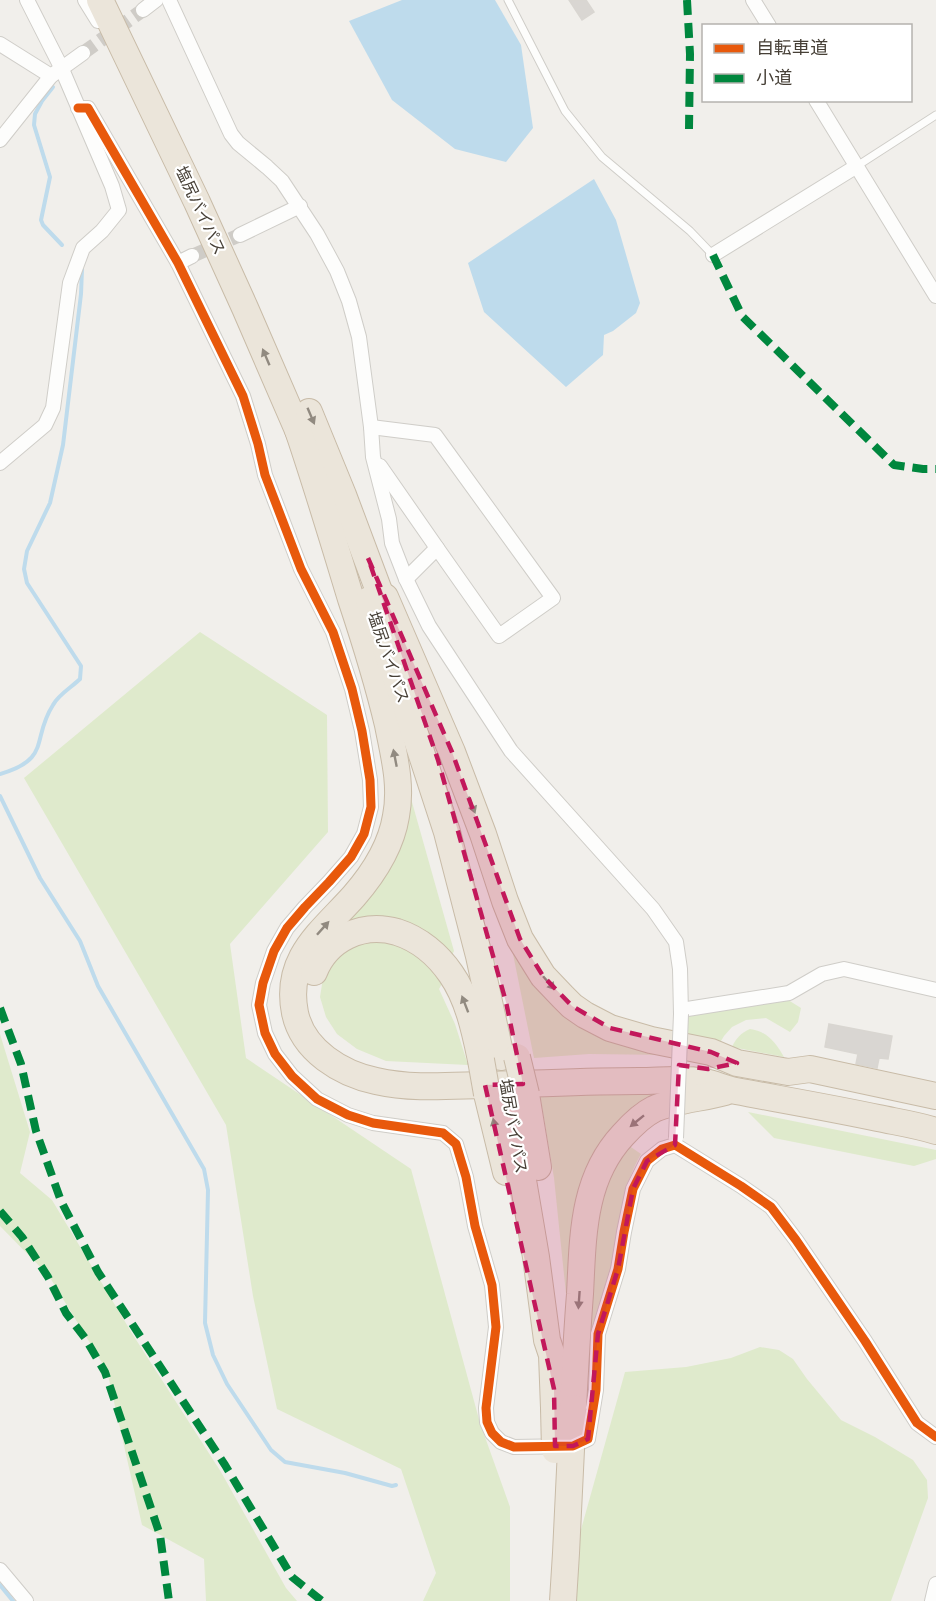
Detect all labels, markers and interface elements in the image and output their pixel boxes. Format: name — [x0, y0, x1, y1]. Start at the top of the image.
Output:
legend — [702, 24, 912, 102]
text: 自転車道 — [756, 36, 828, 58]
text: 小道 — [756, 66, 792, 88]
street label: 塩尻バイパス — [173, 162, 230, 257]
one-way arrow — [261, 348, 270, 366]
one-way arrow — [306, 407, 315, 424]
street label: 塩尻バイパス — [365, 609, 414, 705]
one-way arrow — [390, 748, 399, 767]
one-way arrow — [467, 797, 477, 815]
one-way arrow — [316, 921, 329, 936]
one-way arrow — [542, 975, 555, 990]
one-way arrow — [460, 995, 469, 1013]
street label: 塩尻バイパス — [497, 1077, 532, 1175]
one-way arrow — [630, 1115, 645, 1127]
one-way arrow — [490, 1117, 499, 1136]
one-way arrow — [575, 1290, 584, 1309]

